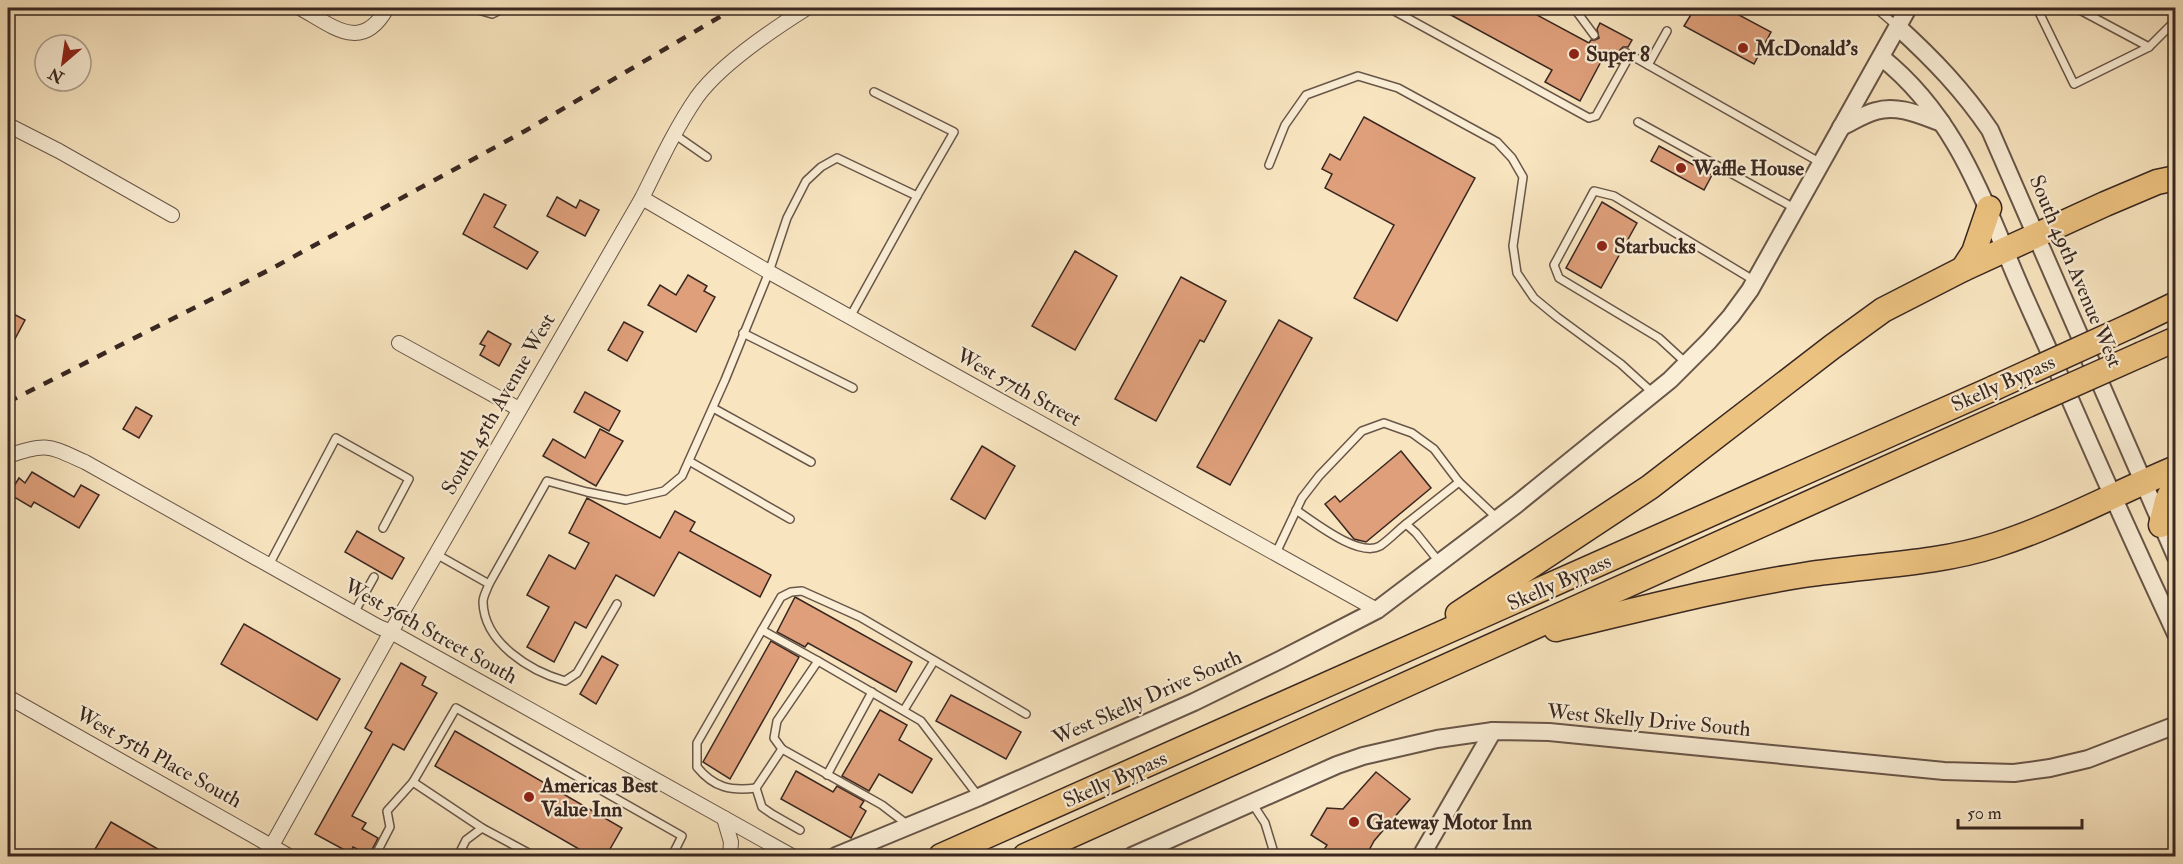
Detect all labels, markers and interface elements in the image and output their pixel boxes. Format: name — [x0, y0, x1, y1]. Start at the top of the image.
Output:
north arrow — [33, 33, 93, 93]
place label: McDonald's — [1754, 35, 1858, 62]
place label: Super 8 — [1586, 41, 1650, 68]
marker: McDonald's — [1736, 41, 1750, 55]
marker: Super 8 — [1567, 47, 1581, 61]
text: N — [45, 63, 68, 88]
place label: Waffle House — [1692, 155, 1804, 182]
marker: Waffle House — [1674, 161, 1688, 175]
street label: South 49th Avenue West — [2023, 171, 2128, 372]
place label: Starbucks — [1614, 233, 1696, 260]
marker: Starbucks — [1595, 239, 1609, 253]
street label: South 45th Avenue West — [435, 309, 561, 500]
street label: West 57th Street — [951, 342, 1086, 433]
street label: Skelly Bypass — [1947, 349, 2059, 418]
street label: Skelly Bypass — [1503, 548, 1615, 617]
street label: West 56th Street South — [338, 572, 522, 690]
street label: West Skelly Drive South — [1048, 644, 1246, 752]
street label: West Skelly Drive South — [1545, 698, 1752, 743]
street label: West 55th Place South — [70, 700, 247, 814]
street label: Skelly Bypass — [1059, 745, 1171, 814]
place label: Americas Best Value Inn — [540, 772, 658, 823]
marker: Americas Best Value Inn — [522, 790, 536, 804]
scale bar — [1958, 792, 2082, 830]
text: 50 m — [1967, 802, 2002, 825]
place label: Gateway Motor Inn — [1366, 809, 1532, 836]
marker: Gateway Motor Inn — [1347, 815, 1361, 829]

